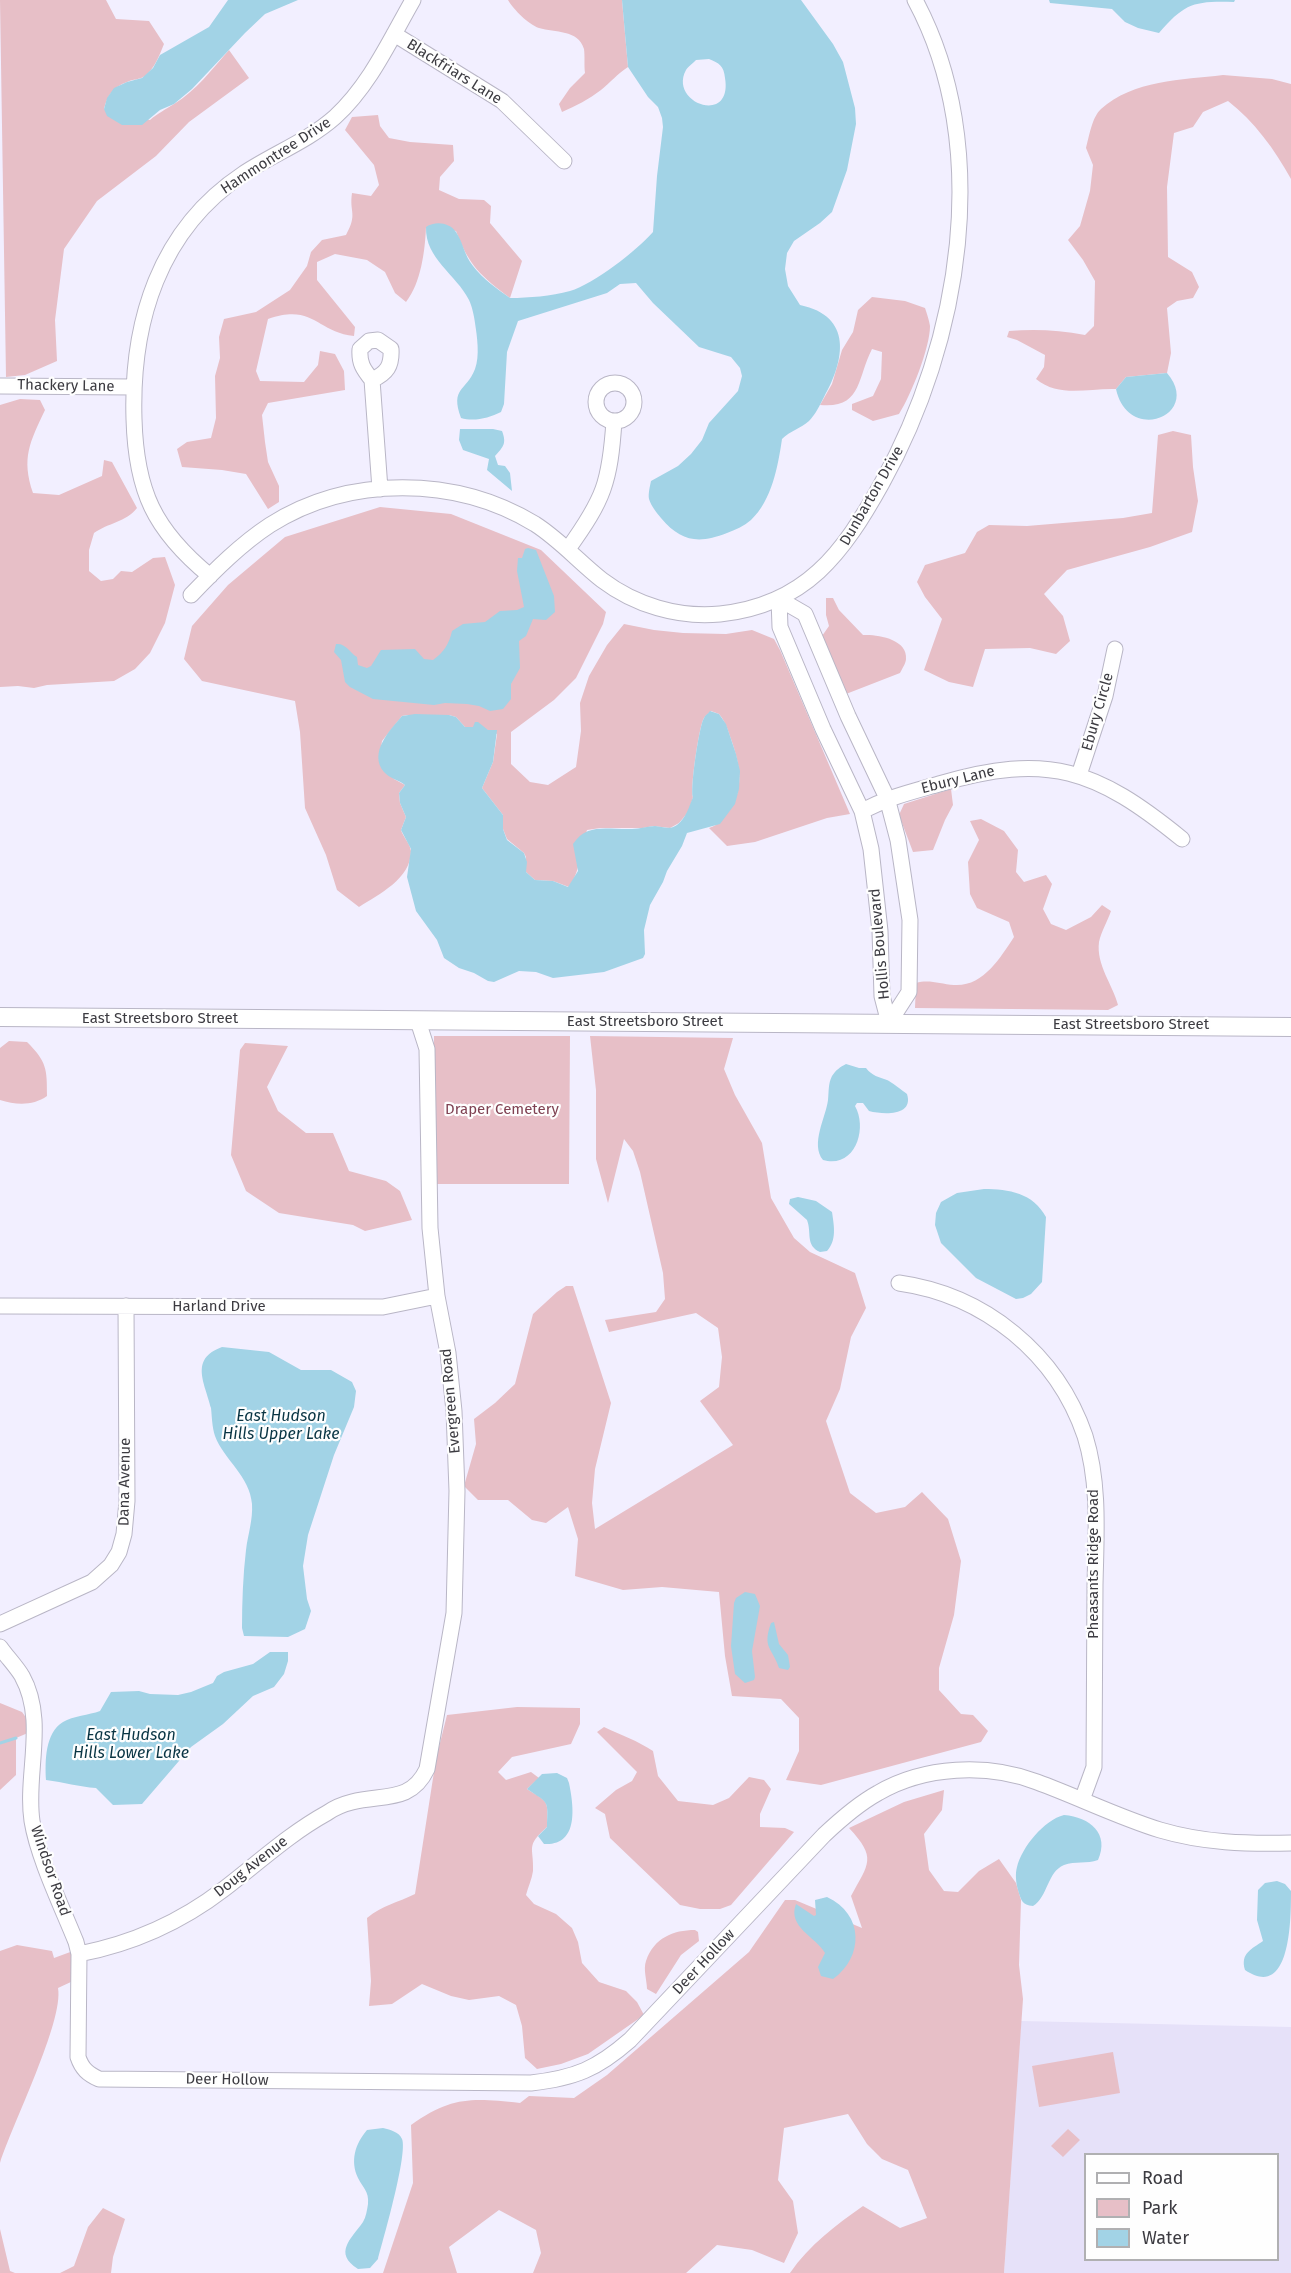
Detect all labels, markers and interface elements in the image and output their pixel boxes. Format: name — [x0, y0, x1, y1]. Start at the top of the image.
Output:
street label: Blackfriars Lane — [403, 36, 505, 108]
street label: Hammontree Drive — [217, 114, 335, 198]
street label: Thackery Lane — [17, 376, 115, 396]
street label: Dunbarton Drive — [836, 443, 908, 549]
street label: Ebury Circle — [1078, 671, 1118, 753]
street label: Ebury Lane — [919, 762, 997, 798]
street label: Hollis Boulevard — [866, 888, 894, 1000]
street label: East Streetsboro Street — [82, 1010, 238, 1028]
street label: East Streetsboro Street — [567, 1013, 723, 1031]
street label: East Streetsboro Street — [1053, 1016, 1209, 1034]
park label: Draper Cemetery — [445, 1101, 559, 1119]
street label: Harland Drive — [172, 1298, 266, 1316]
street label: Evergreen Road — [437, 1348, 465, 1454]
water label: East Hudson Hills Upper Lake — [222, 1407, 340, 1445]
street label: Dana Avenue — [115, 1438, 135, 1526]
street label: Pheasants Ridge Road — [1085, 1489, 1103, 1639]
water label: East Hudson Hills Lower Lake — [73, 1726, 189, 1764]
street label: Windsor Road — [26, 1823, 74, 1919]
street label: Doug Avenue — [211, 1833, 291, 1901]
street label: Deer Hollow — [669, 1926, 739, 1998]
street label: Deer Hollow — [185, 2070, 269, 2090]
legend — [1084, 2153, 1279, 2261]
text: Road — [1142, 2167, 1184, 2189]
text: Park — [1142, 2197, 1177, 2219]
text: Water — [1142, 2227, 1189, 2249]

